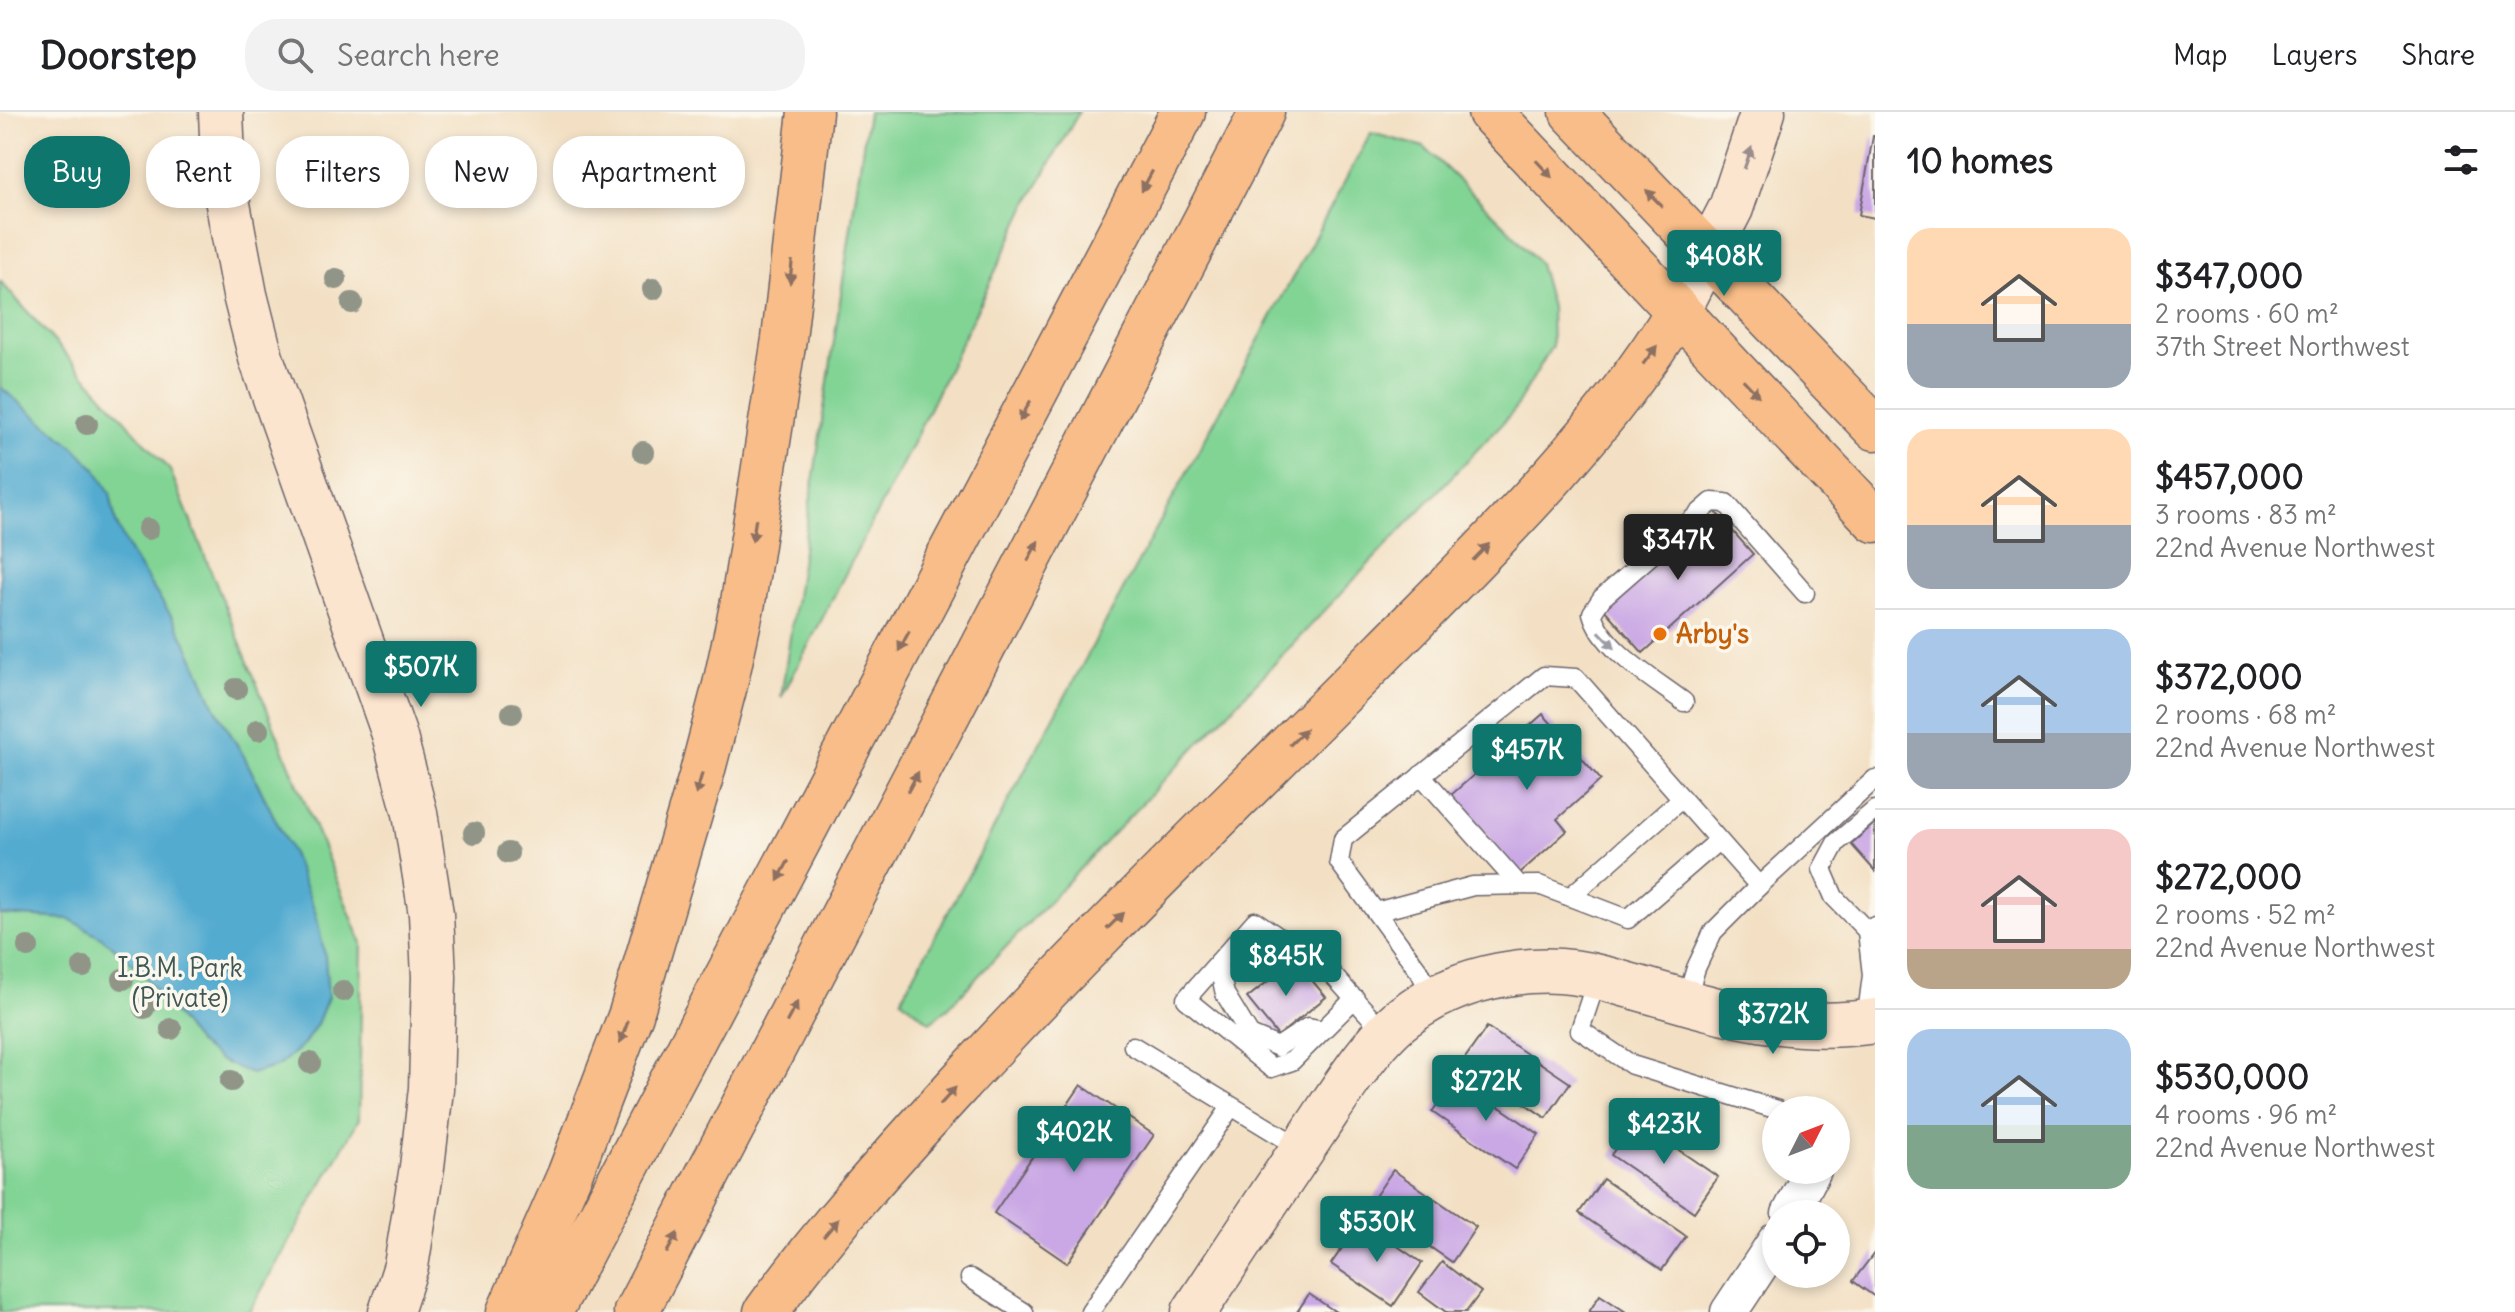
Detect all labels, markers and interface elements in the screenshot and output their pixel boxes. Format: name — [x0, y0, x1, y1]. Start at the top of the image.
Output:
search box — [245, 19, 805, 91]
text: Doorstep — [40, 32, 197, 79]
icon: search — [273, 33, 317, 77]
text: Search here — [337, 36, 500, 74]
text: Map — [2173, 37, 2228, 73]
text: Layers — [2272, 37, 2358, 73]
text: Share — [2402, 37, 2475, 73]
chip: Buy — [24, 136, 130, 208]
chip: Rent — [146, 136, 260, 208]
chip: Filters — [276, 136, 409, 208]
chip: New — [425, 136, 537, 208]
chip: Apartment — [553, 136, 745, 208]
icon: filters — [2439, 138, 2483, 182]
text: 10 homes — [1907, 139, 2053, 182]
one-way arrow — [1743, 145, 1755, 169]
one-way arrow — [1534, 159, 1552, 178]
one-way arrow — [1140, 170, 1154, 192]
one-way arrow — [1646, 188, 1664, 207]
pin: $408K — [1668, 230, 1780, 298]
text: $408K — [1685, 239, 1763, 272]
text: $347,000 — [2155, 254, 2303, 297]
one-way arrow — [785, 260, 798, 285]
icon: home — [1971, 260, 2067, 356]
text: 2 rooms · 60 m² — [2155, 297, 2339, 330]
text: 37th Street Northwest — [2155, 330, 2410, 363]
one-way arrow — [1641, 345, 1657, 365]
one-way arrow — [1742, 378, 1760, 397]
one-way arrow — [1019, 400, 1033, 422]
text: $457,000 — [2155, 455, 2304, 498]
icon: home — [1971, 461, 2067, 557]
text: 3 rooms · 83 m² — [2155, 498, 2337, 531]
pin: $347K — [1622, 514, 1734, 582]
one-way arrow — [747, 518, 760, 543]
text: $347K — [1642, 523, 1714, 556]
text: 22nd Avenue Northwest — [2155, 531, 2435, 564]
one-way arrow — [1026, 540, 1039, 563]
one-way arrow — [1471, 543, 1490, 562]
place label: Arby's — [1676, 617, 1749, 650]
marker: Arby's — [1651, 625, 1669, 643]
one-way arrow — [898, 629, 911, 652]
one-way arrow — [1598, 630, 1616, 649]
pin: $507K — [365, 641, 477, 709]
text: $507K — [384, 650, 458, 683]
text: $372,000 — [2155, 655, 2303, 698]
icon: home — [1971, 661, 2067, 757]
text: 2 rooms · 68 m² — [2155, 698, 2337, 731]
pin: $457K — [1471, 724, 1583, 792]
one-way arrow — [1289, 728, 1308, 747]
text: 22nd Avenue Northwest — [2155, 731, 2435, 764]
text: $457K — [1490, 733, 1564, 766]
one-way arrow — [906, 770, 919, 793]
one-way arrow — [692, 772, 705, 796]
text: $272,000 — [2155, 855, 2302, 898]
one-way arrow — [776, 859, 789, 882]
icon: home — [1971, 861, 2067, 957]
text: 2 rooms · 52 m² — [2155, 898, 2336, 931]
one-way arrow — [1105, 912, 1123, 931]
pin: $845K — [1230, 930, 1342, 998]
text: 22nd Avenue Northwest — [2155, 931, 2435, 964]
text: $845K — [1248, 939, 1324, 972]
park label: I.B.M. Park (Private) — [117, 951, 243, 1014]
pin: $372K — [1717, 988, 1829, 1056]
text: $372K — [1737, 997, 1809, 1030]
one-way arrow — [786, 1001, 799, 1024]
one-way arrow — [617, 1021, 630, 1045]
pin: $272K — [1430, 1055, 1542, 1123]
text: $530,000 — [2155, 1055, 2309, 1098]
icon: home — [1971, 1061, 2067, 1157]
text: $272K — [1450, 1064, 1522, 1097]
one-way arrow — [938, 1086, 956, 1105]
north arrow — [1762, 1096, 1850, 1184]
map controls — [1762, 1096, 1850, 1288]
pin: $423K — [1608, 1098, 1720, 1166]
text: 4 rooms · 96 m² — [2155, 1098, 2337, 1131]
pin: $402K — [1018, 1106, 1130, 1174]
text: $423K — [1627, 1107, 1701, 1140]
text: $402K — [1036, 1115, 1112, 1148]
text: 22nd Avenue Northwest — [2155, 1131, 2435, 1164]
pin: $530K — [1321, 1196, 1433, 1264]
button: locate — [1762, 1200, 1850, 1288]
text: $530K — [1338, 1205, 1416, 1238]
one-way arrow — [822, 1218, 839, 1238]
one-way arrow — [666, 1231, 679, 1254]

